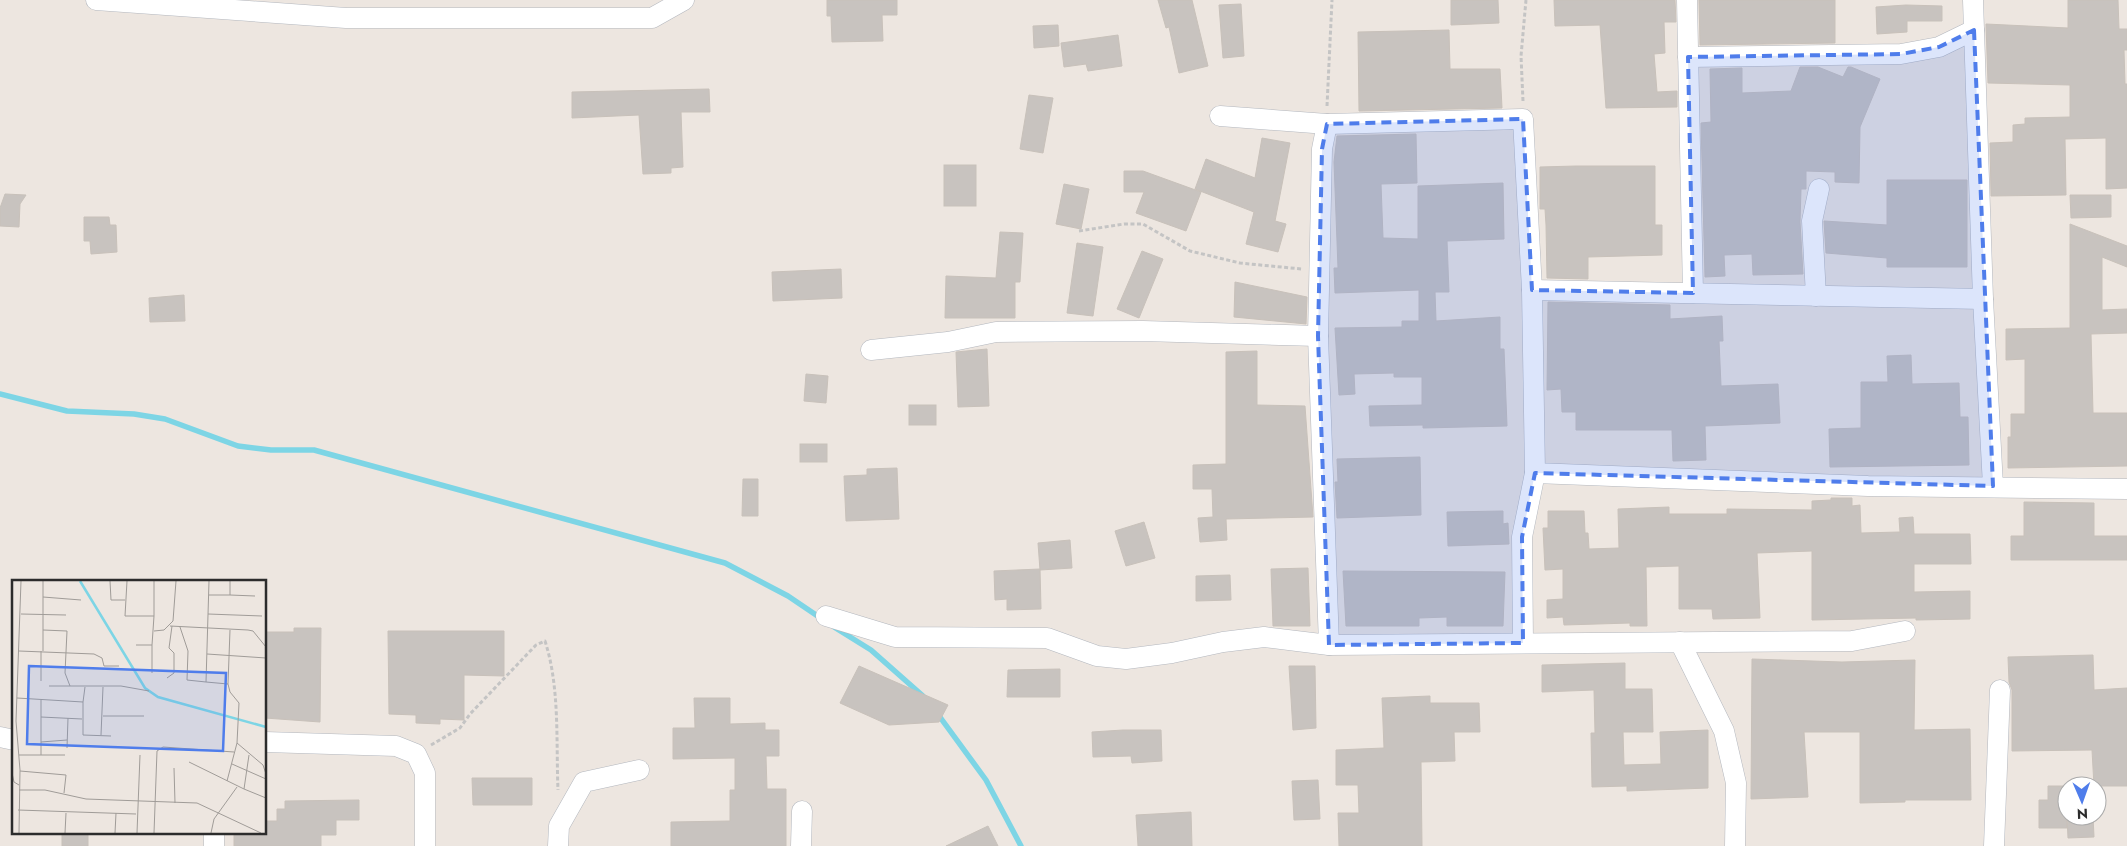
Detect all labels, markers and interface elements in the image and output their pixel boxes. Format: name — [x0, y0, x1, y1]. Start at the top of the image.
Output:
inset map — [12, 580, 266, 834]
north arrow — [2057, 776, 2107, 826]
text: N — [2077, 804, 2088, 824]

